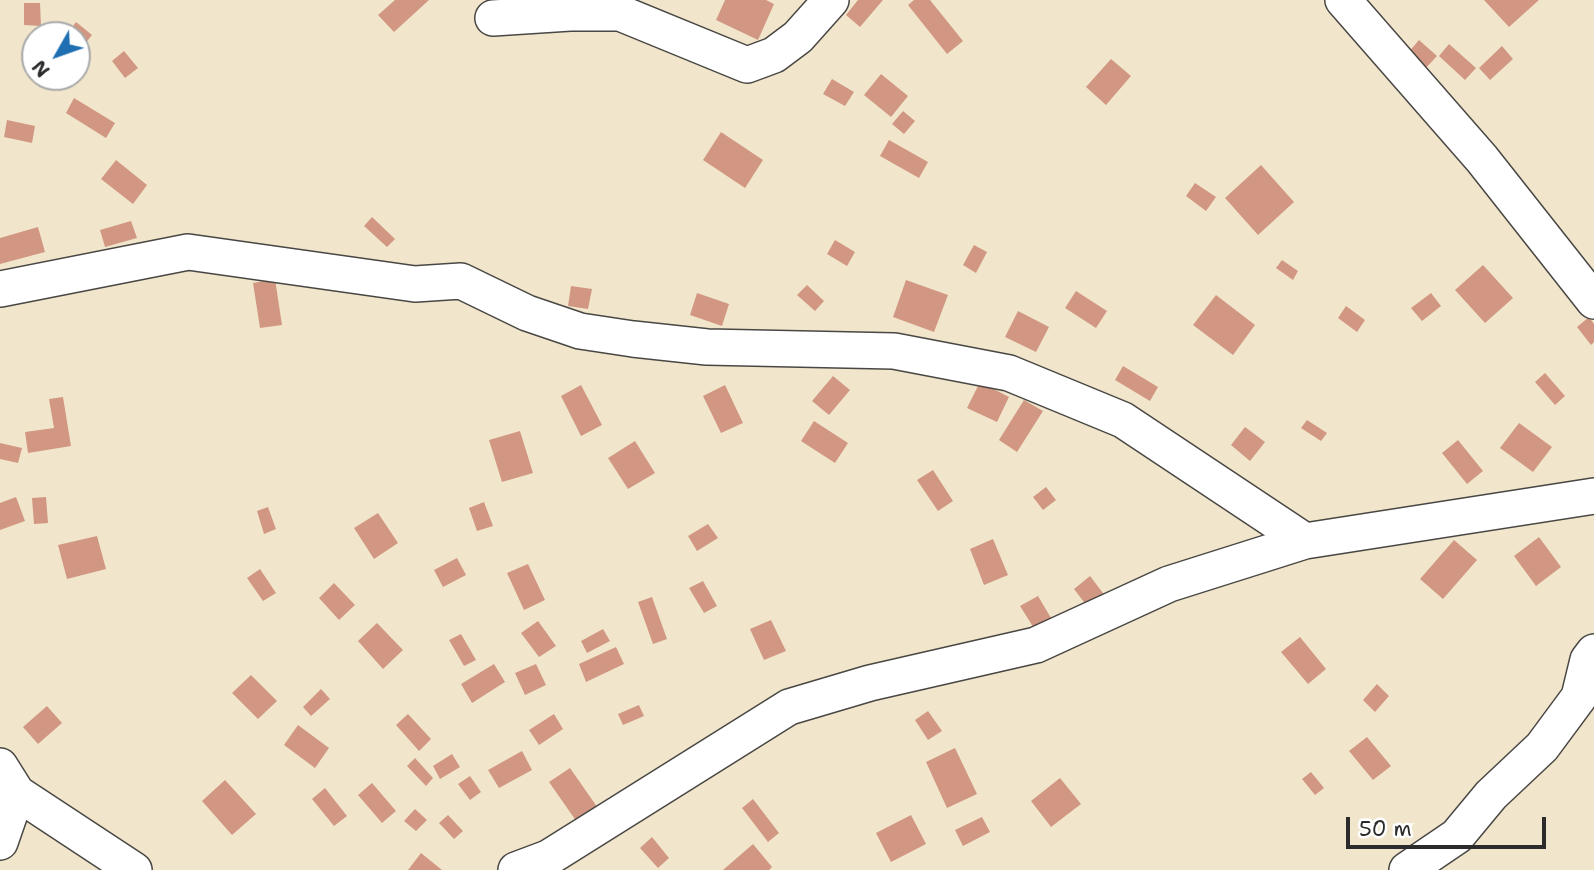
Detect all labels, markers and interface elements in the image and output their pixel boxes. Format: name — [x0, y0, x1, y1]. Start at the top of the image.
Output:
north arrow — [21, 21, 91, 91]
text: N — [27, 55, 55, 82]
scale bar — [1349, 804, 1548, 848]
text: 50 m — [1359, 815, 1412, 843]

